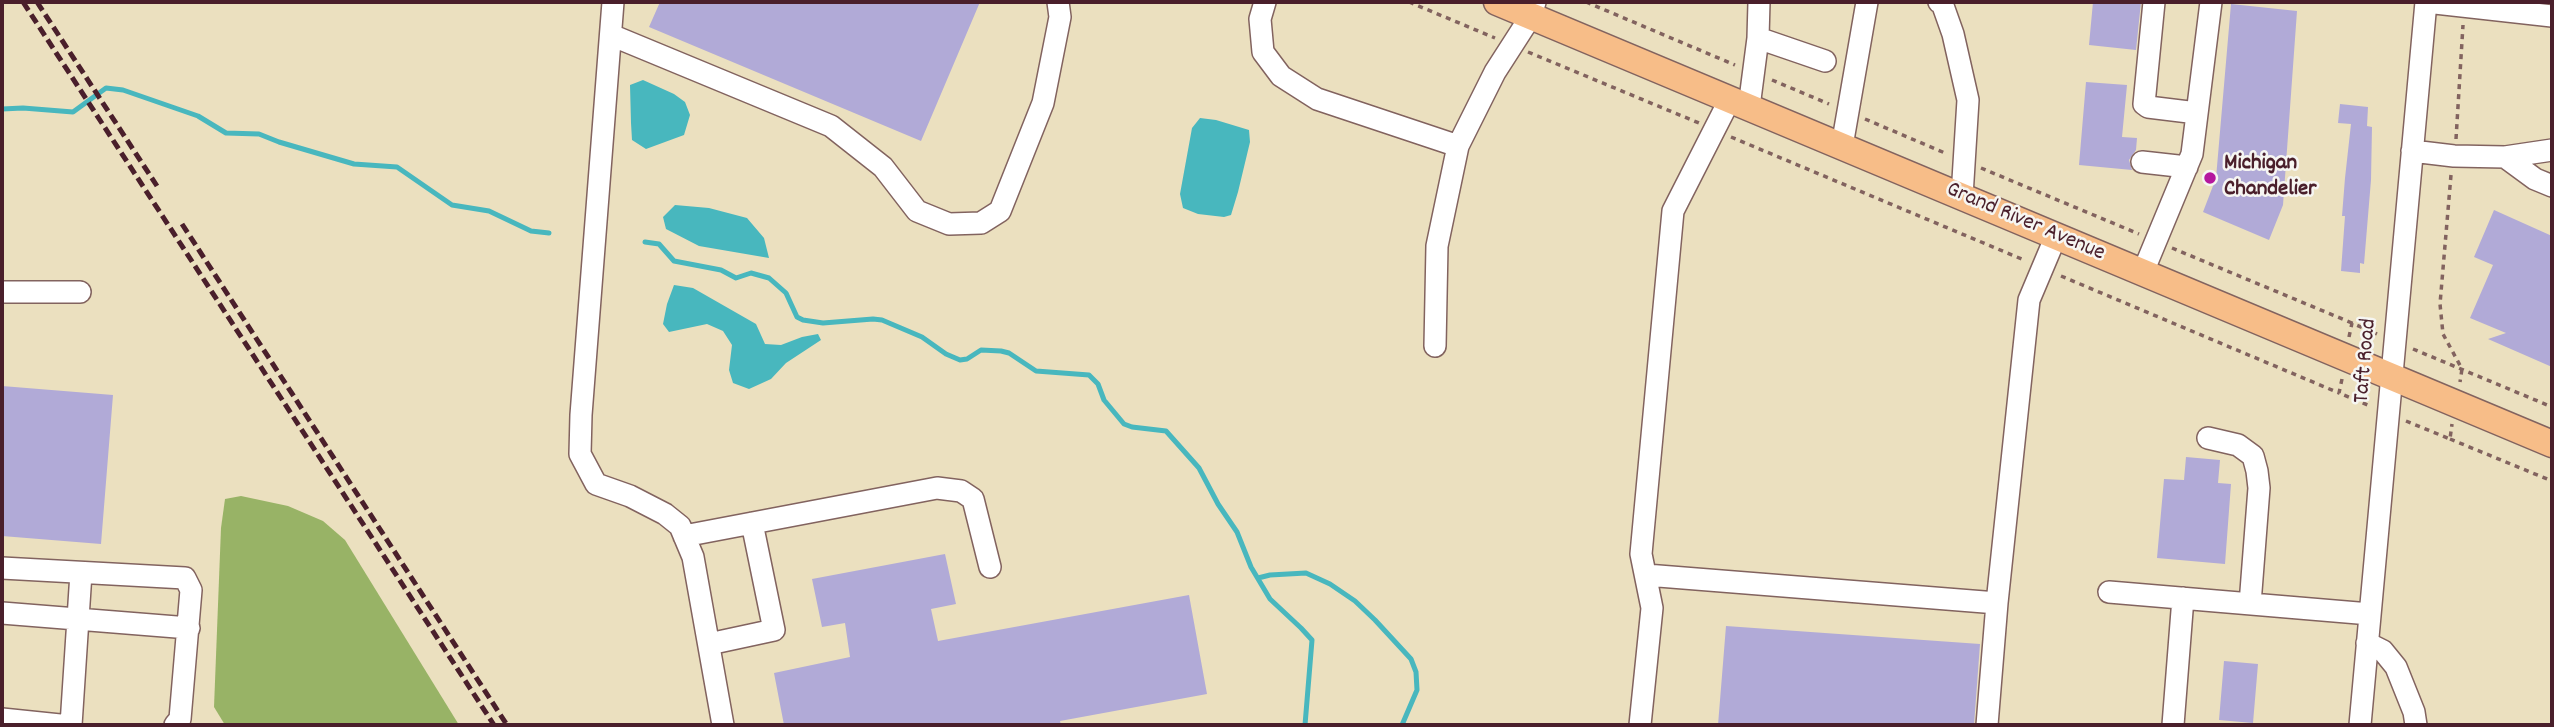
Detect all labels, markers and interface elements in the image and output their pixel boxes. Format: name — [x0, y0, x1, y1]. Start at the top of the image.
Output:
place label: Michigan Chandelier — [2224, 151, 2317, 205]
marker: Michigan Chandelier — [2202, 170, 2218, 186]
street label: Grand River Avenue — [1942, 177, 2108, 269]
street label: Taft Road — [2350, 318, 2384, 404]

